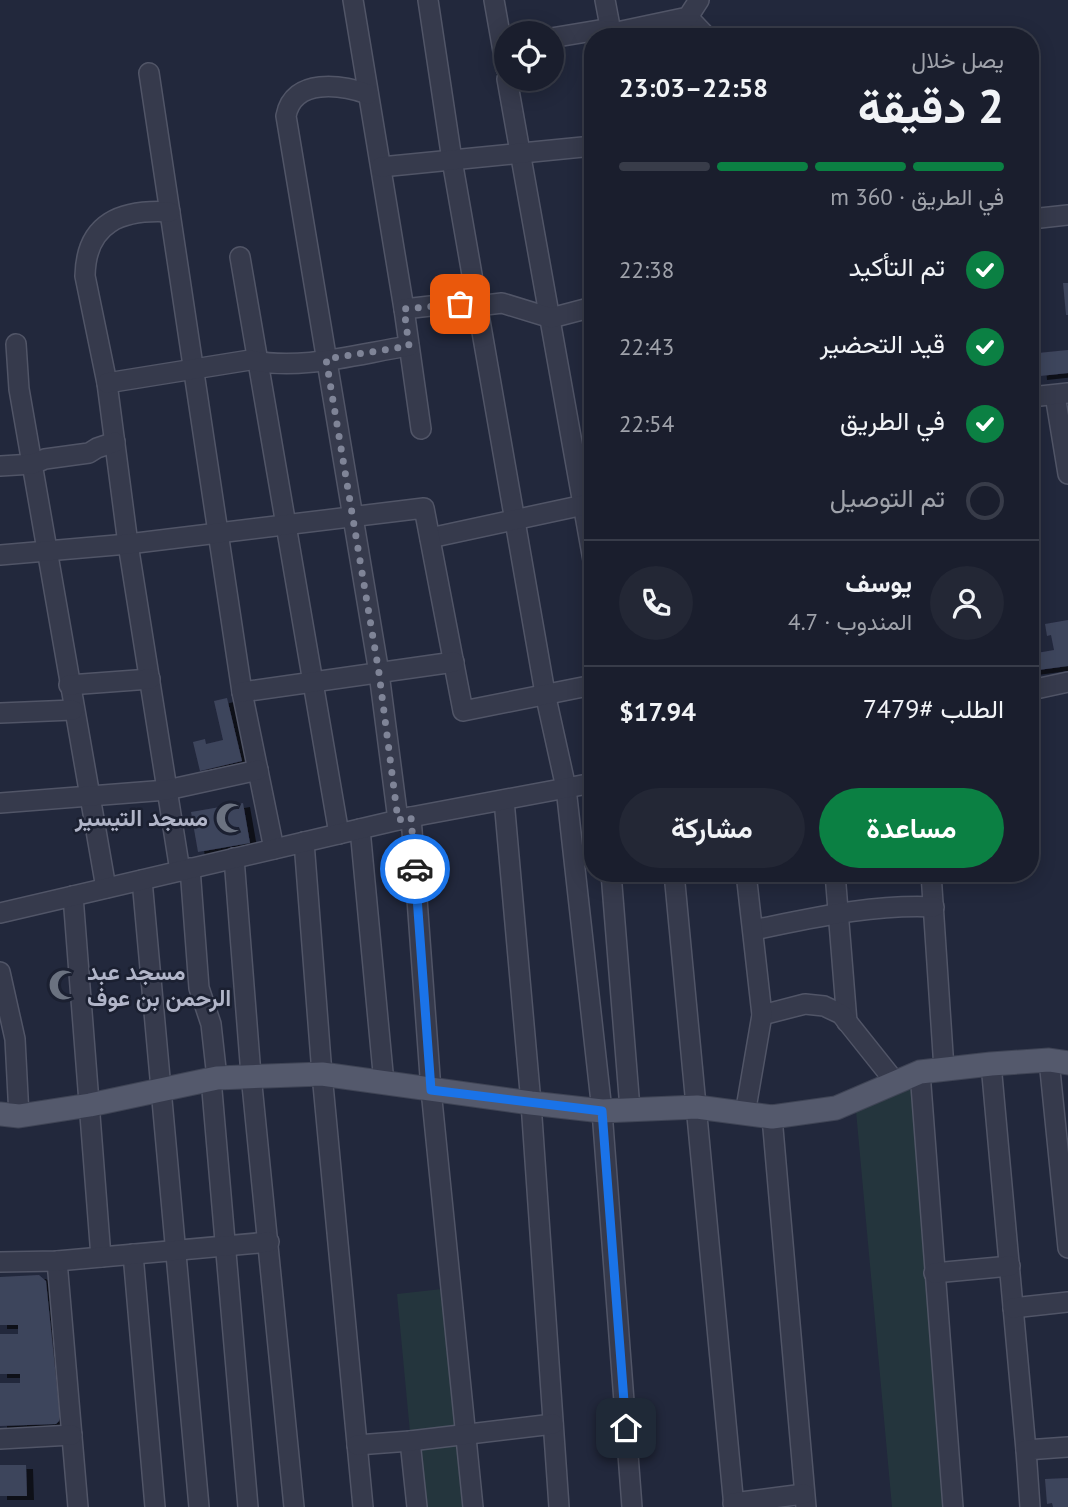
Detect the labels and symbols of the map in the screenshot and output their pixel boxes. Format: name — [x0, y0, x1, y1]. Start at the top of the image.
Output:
pin — [430, 274, 490, 334]
mosque icon: مسجد التيسير — [214, 801, 248, 835]
place label: مسجد التيسير — [74, 803, 208, 833]
courier — [380, 834, 450, 904]
place label: مسجد عبد الرحمن بن عوف — [87, 957, 231, 1013]
mosque icon: مسجد عبد الرحمن بن عوف — [47, 968, 81, 1002]
pin — [596, 1398, 656, 1458]

